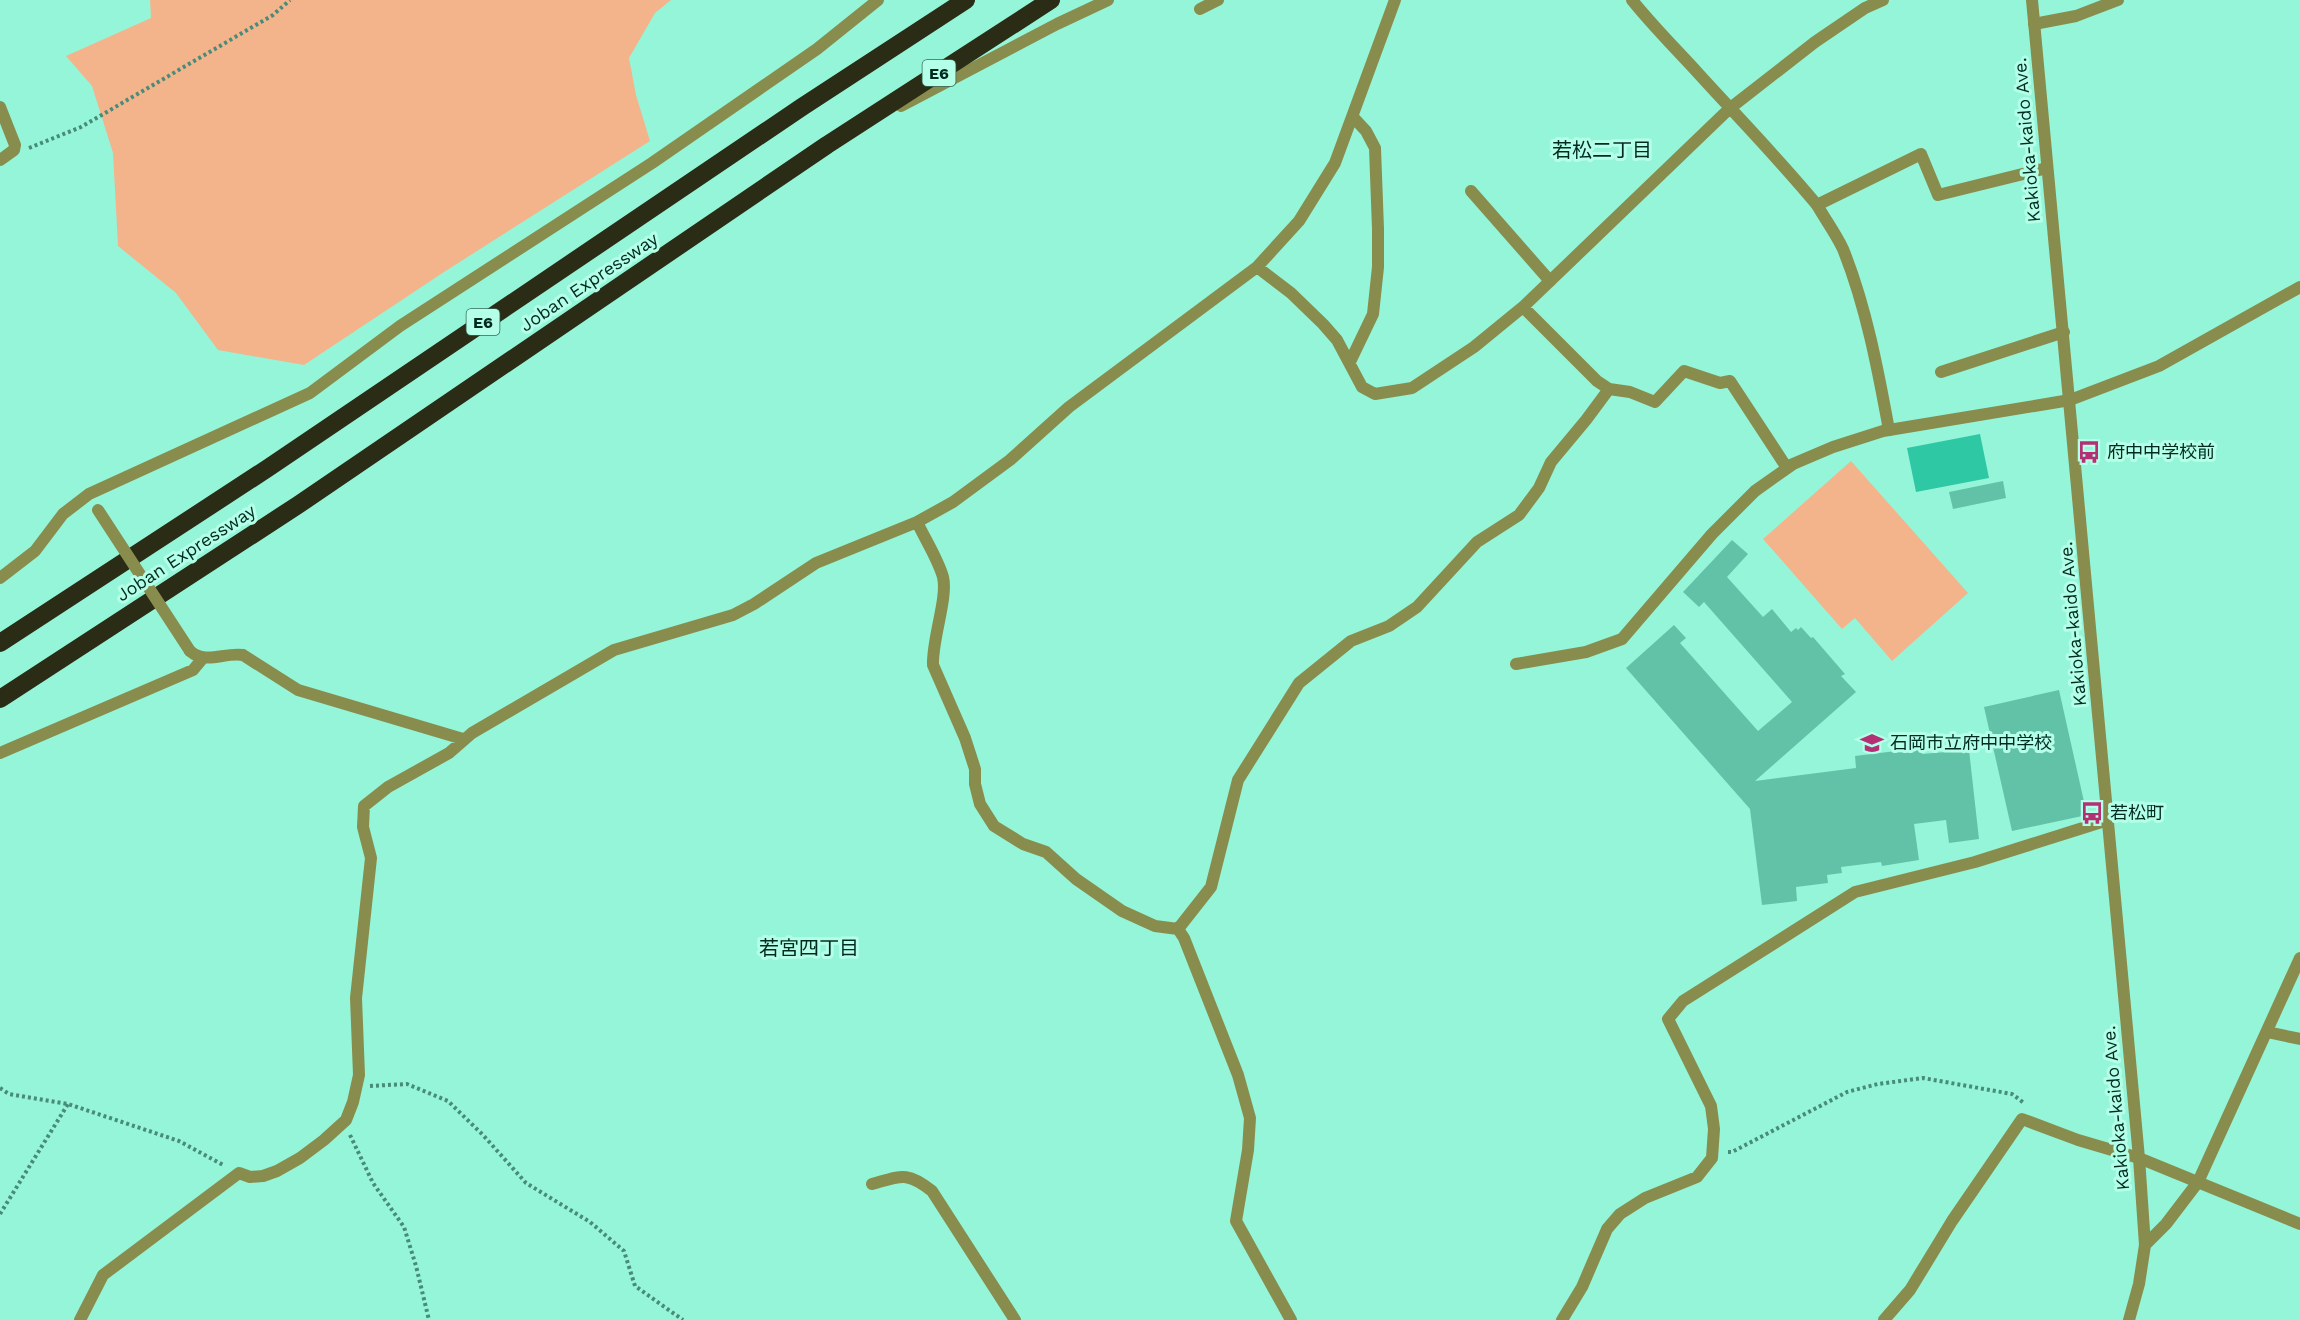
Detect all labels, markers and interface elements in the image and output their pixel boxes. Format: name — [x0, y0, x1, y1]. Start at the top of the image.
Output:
street label: Kakioka-kaido Ave. — [2009, 57, 2044, 223]
road number: E6 — [922, 60, 956, 86]
district label: 若松二丁目 — [1552, 138, 1652, 162]
street label: Joban Expressway — [516, 227, 662, 335]
road number: E6 — [466, 309, 500, 335]
bus stop icon: 府中中学校前 — [2076, 439, 2102, 465]
place label: 府中中学校前 — [2107, 441, 2215, 462]
street label: Joban Expressway — [112, 499, 260, 605]
street label: Kakioka-kaido Ave. — [2055, 541, 2090, 707]
school or university icon: 石岡市立府中中学校 — [1859, 730, 1885, 756]
place label: 石岡市立府中中学校 — [1890, 732, 2052, 753]
bus stop icon: 若松町 — [2079, 800, 2105, 826]
place label: 若松町 — [2110, 802, 2164, 823]
district label: 若宮四丁目 — [759, 936, 859, 960]
street label: Kakioka-kaido Ave. — [2098, 1025, 2133, 1191]

